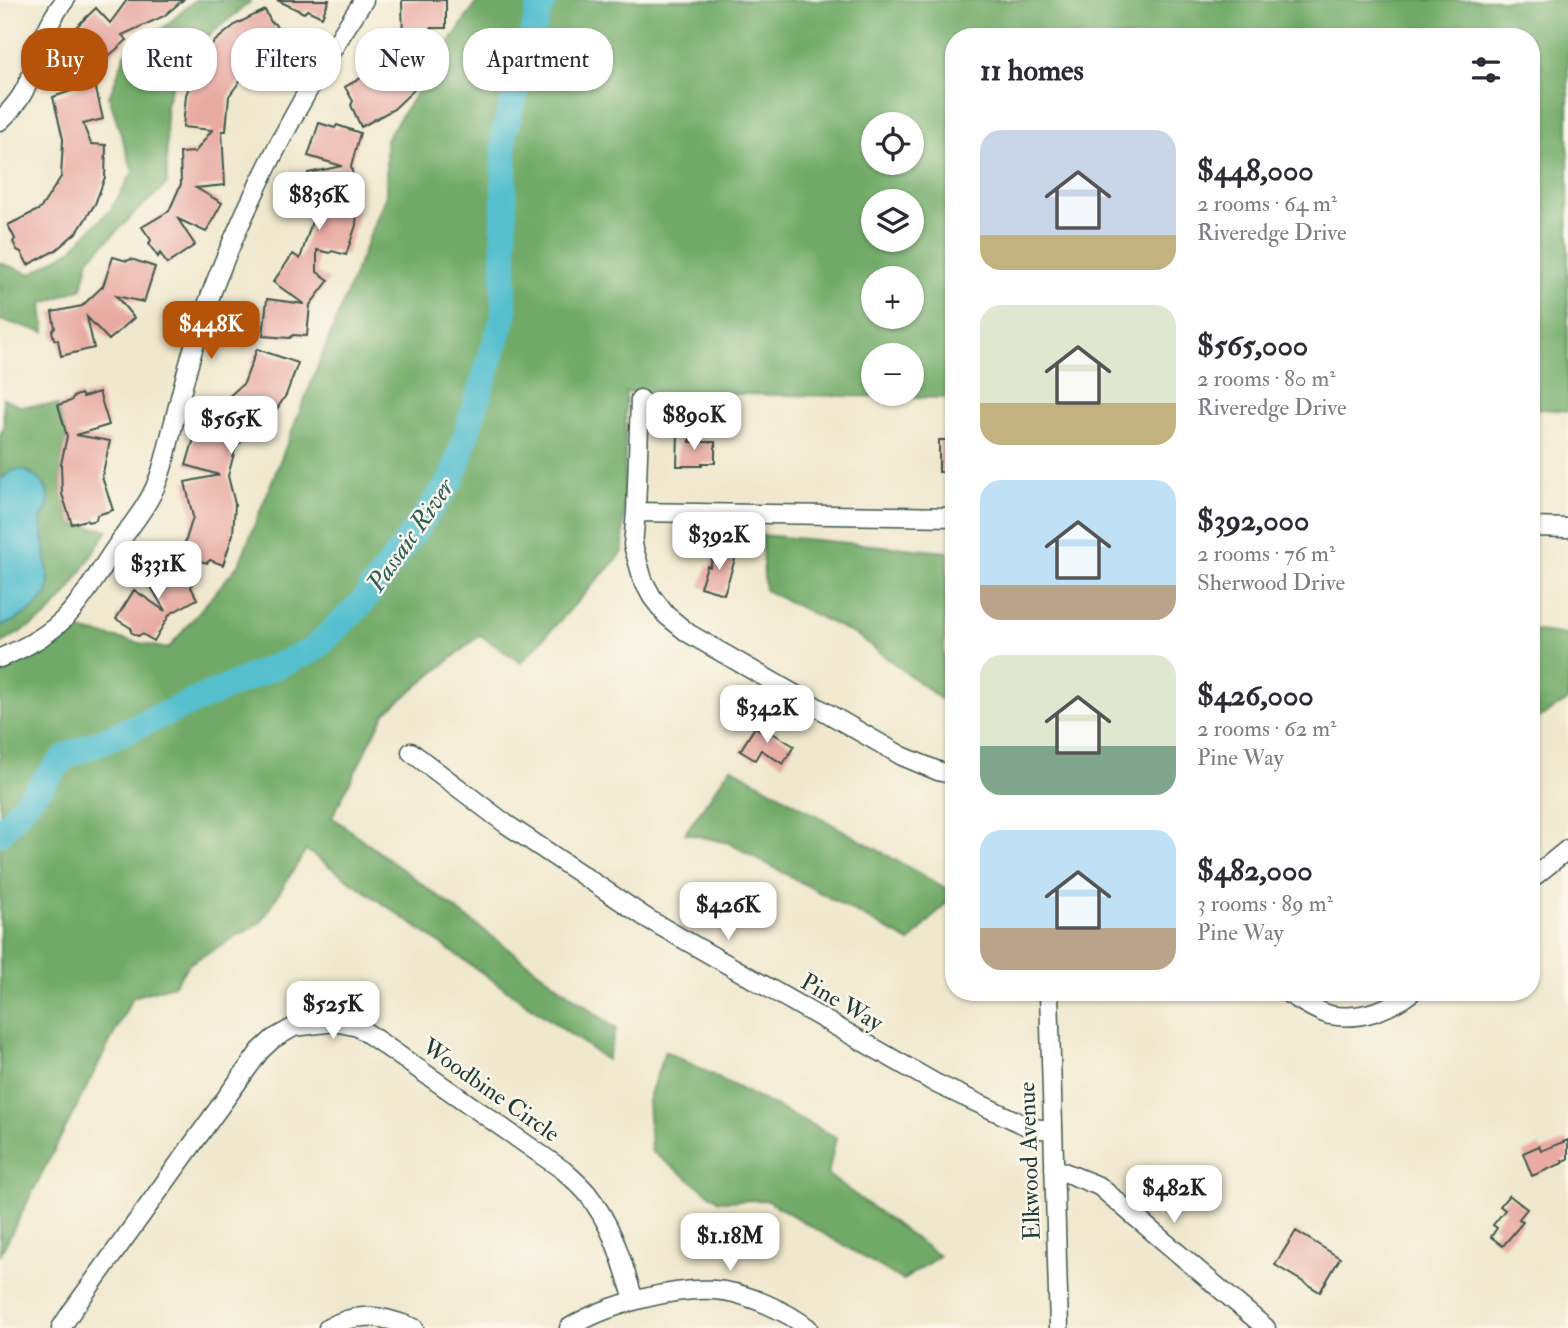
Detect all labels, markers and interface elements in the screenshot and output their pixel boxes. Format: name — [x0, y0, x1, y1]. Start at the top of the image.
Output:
chip: Buy — [21, 28, 108, 91]
chip: Rent — [122, 28, 217, 91]
chip: Filters — [231, 28, 341, 91]
chip: New — [355, 28, 449, 91]
chip: Apartment — [463, 28, 613, 91]
icon: filters — [1467, 51, 1505, 89]
text: 11 homes — [980, 52, 1084, 89]
map controls — [861, 112, 924, 406]
button: locate — [861, 112, 924, 175]
text: $448,000 — [1197, 152, 1314, 189]
icon: home — [1036, 158, 1120, 242]
pin: $836K — [270, 173, 368, 232]
text: $836K — [289, 180, 349, 209]
button: layers — [861, 189, 924, 252]
text: 2 rooms · 64 m² — [1197, 189, 1337, 218]
text: Riveredge Drive — [1197, 218, 1347, 247]
button: + — [861, 266, 924, 329]
pin: $448K — [162, 302, 260, 361]
text: $448K — [179, 309, 243, 338]
text: $565,000 — [1197, 327, 1308, 364]
icon: home — [1036, 333, 1120, 417]
button: − — [861, 343, 924, 406]
text: 2 rooms · 80 m² — [1197, 364, 1336, 393]
pin: $890K — [645, 392, 743, 452]
text: Riveredge Drive — [1197, 393, 1347, 422]
pin: $565K — [182, 396, 280, 456]
text: $890K — [662, 400, 726, 429]
text: $565K — [201, 404, 261, 433]
water label: Passaic River — [360, 472, 462, 599]
text: $392,000 — [1197, 502, 1309, 539]
icon: home — [1036, 508, 1120, 592]
pin: $392K — [670, 512, 768, 572]
text: $392K — [688, 520, 750, 549]
text: 2 rooms · 76 m² — [1197, 539, 1335, 568]
pin: $331K — [109, 542, 207, 601]
text: $331K — [131, 549, 185, 578]
text: Sherwood Drive — [1197, 568, 1345, 597]
text: $426,000 — [1197, 677, 1314, 714]
icon: home — [1036, 683, 1120, 767]
pin: $342K — [718, 686, 816, 745]
text: $342K — [736, 693, 798, 722]
text: 2 rooms · 62 m² — [1197, 714, 1336, 743]
text: Pine Way — [1197, 743, 1284, 772]
text: $482,000 — [1197, 852, 1313, 889]
icon: home — [1036, 858, 1120, 942]
pin: $426K — [679, 883, 777, 942]
text: 3 rooms · 89 m² — [1197, 889, 1333, 918]
text: $426K — [696, 890, 760, 919]
text: Pine Way — [1197, 918, 1284, 947]
street label: Pine Way — [795, 966, 889, 1039]
pin: $525K — [284, 982, 382, 1041]
text: $525K — [303, 989, 363, 1018]
street label: Woodbine Circle — [415, 1031, 566, 1149]
street label: Elkwood Avenue — [1011, 1081, 1048, 1241]
pin: $482K — [1125, 1166, 1223, 1225]
text: $482K — [1142, 1173, 1206, 1202]
pin: $1.18M — [673, 1214, 787, 1273]
text: $1.18M — [697, 1221, 763, 1250]

